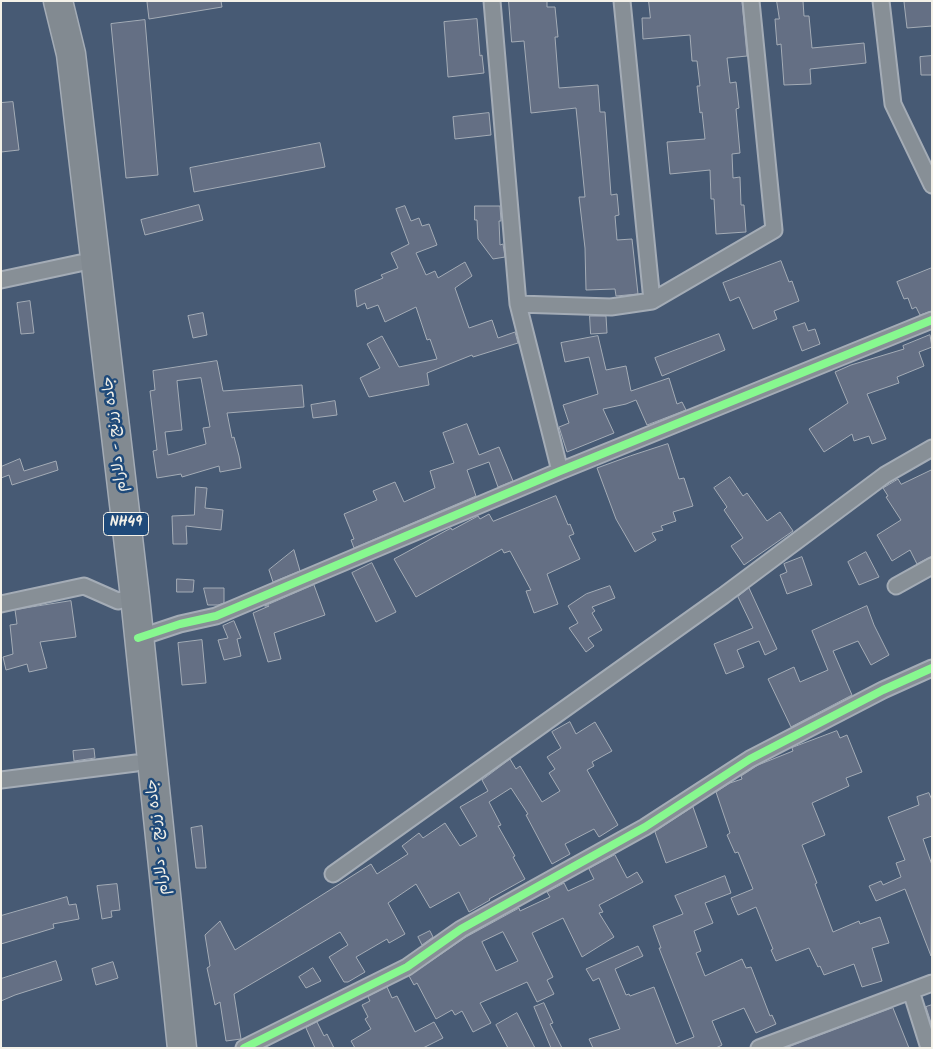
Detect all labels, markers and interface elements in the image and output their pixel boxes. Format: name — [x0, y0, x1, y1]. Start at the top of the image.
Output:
street label: جاده زرنج - دلارام — [100, 375, 132, 493]
road number: NH49 — [104, 512, 148, 536]
street label: جاده زرنج - دلارام — [144, 778, 174, 896]

